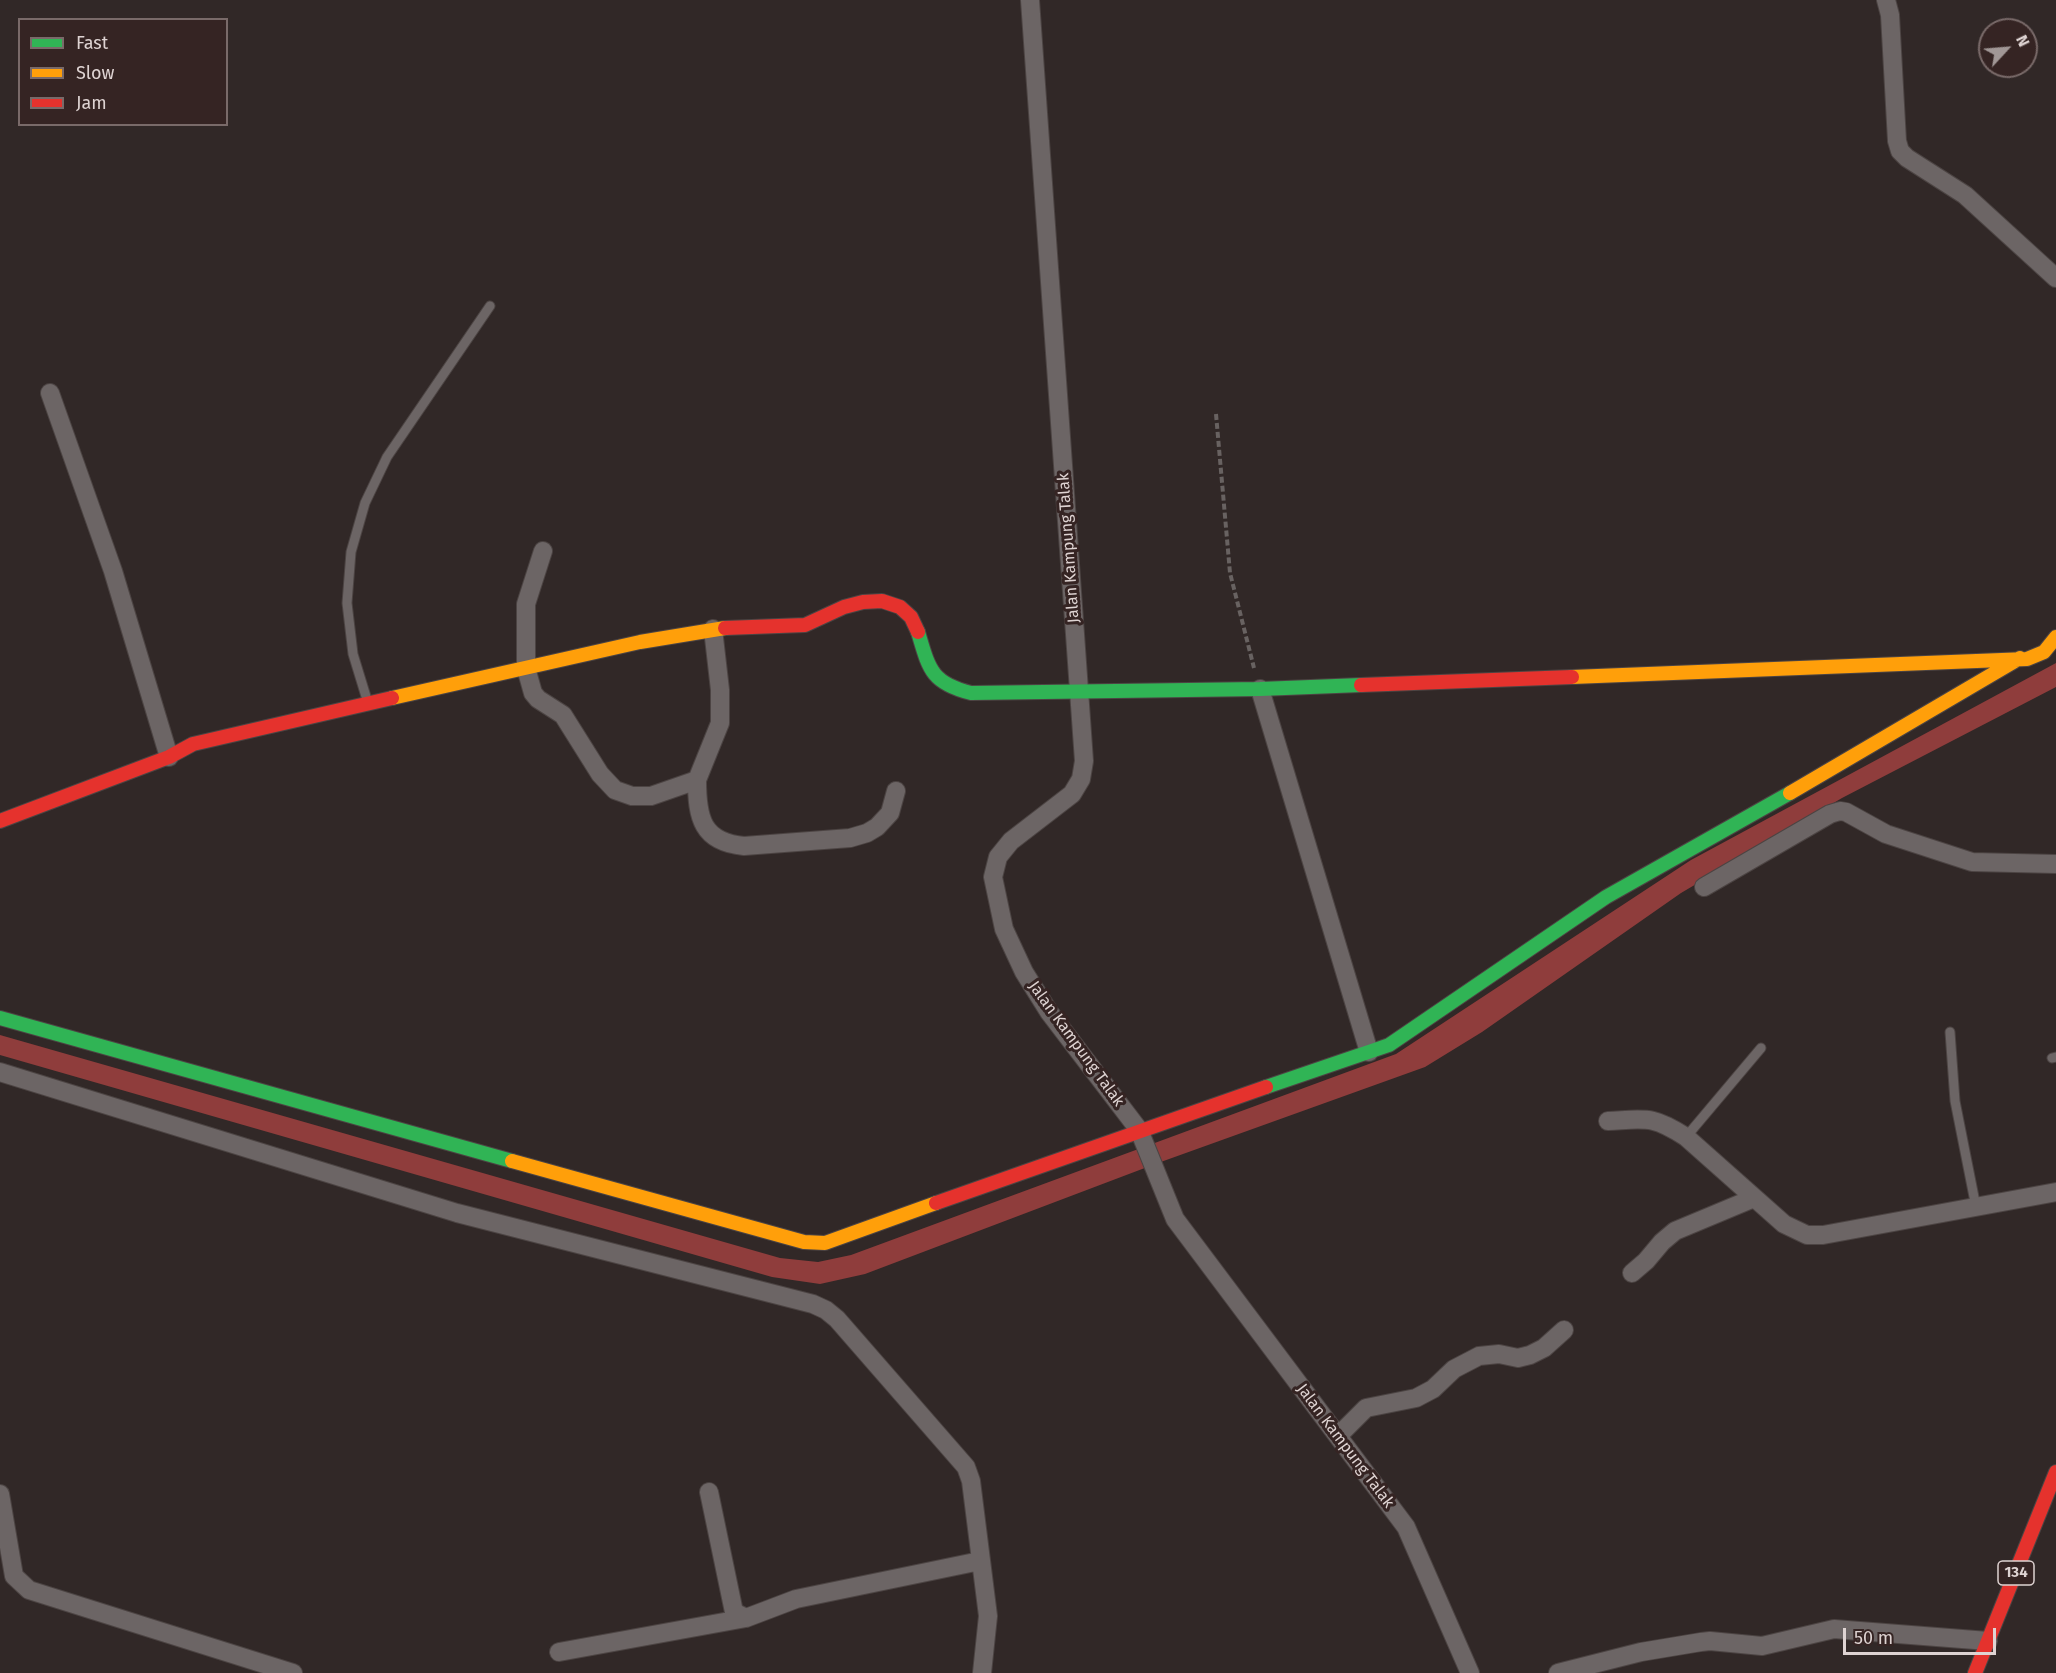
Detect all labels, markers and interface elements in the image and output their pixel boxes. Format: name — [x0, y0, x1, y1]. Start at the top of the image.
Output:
legend — [18, 18, 228, 126]
north arrow — [1978, 18, 2038, 78]
text: Fast — [76, 32, 108, 54]
text: N — [2012, 32, 2034, 50]
text: Slow — [76, 62, 114, 84]
text: Jam — [76, 92, 107, 114]
street label: Jalan Kampung Talak — [1054, 472, 1084, 624]
street label: Jalan Kampung Talak — [1024, 978, 1128, 1110]
street label: Jalan Kampung Talak — [1292, 1380, 1398, 1512]
road number: 134 — [1998, 1561, 2034, 1585]
scale bar — [1846, 1616, 1999, 1654]
text: 50 m — [1854, 1627, 1893, 1649]

